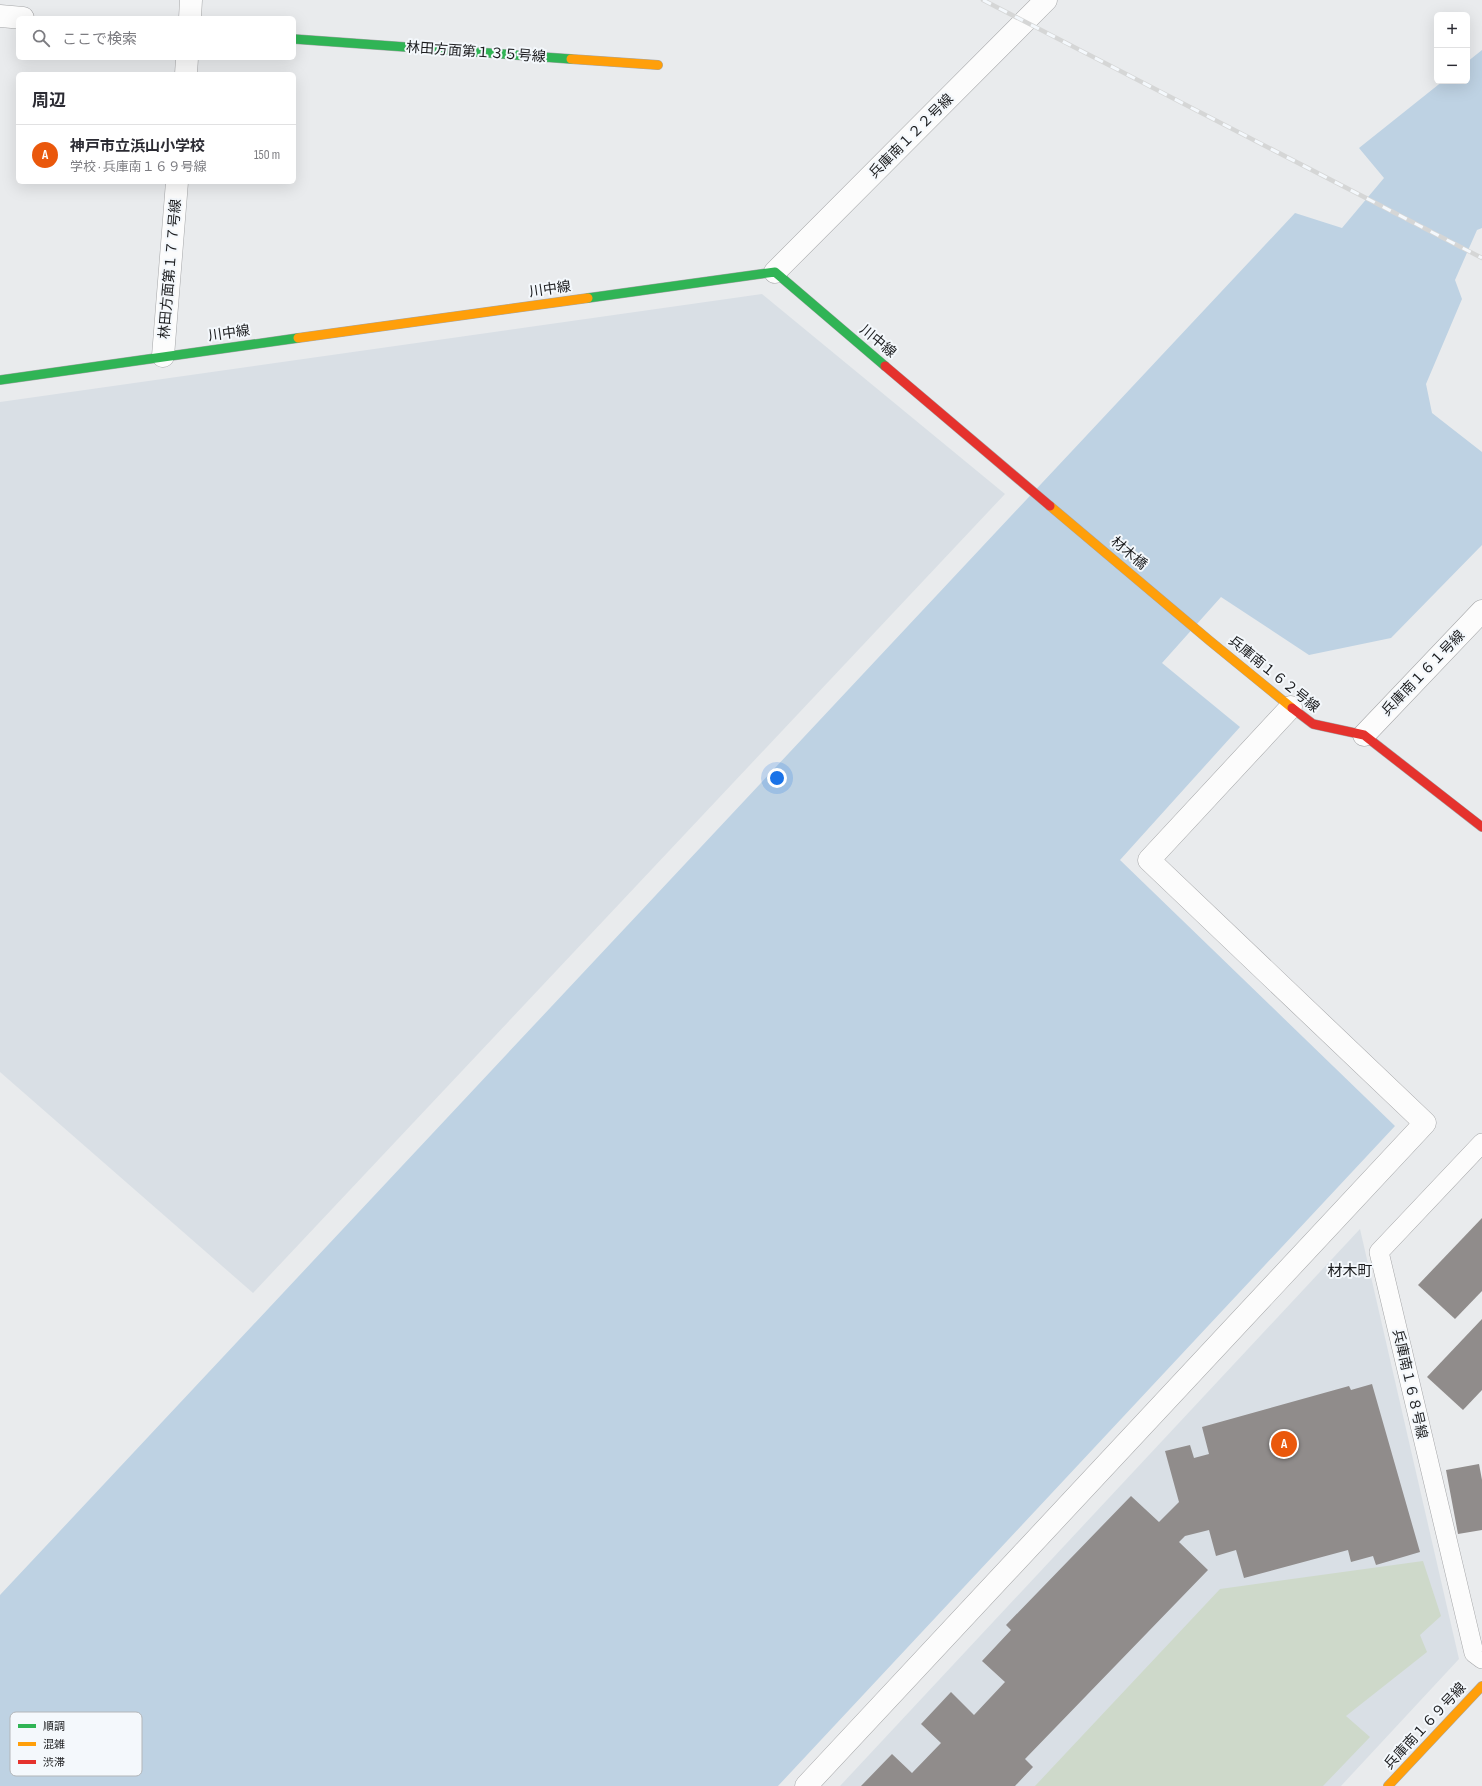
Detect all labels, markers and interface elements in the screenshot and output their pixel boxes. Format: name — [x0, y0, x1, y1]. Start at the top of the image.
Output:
map controls — [1434, 12, 1470, 84]
button: + — [1434, 12, 1470, 48]
search box — [16, 16, 296, 60]
icon: search — [30, 27, 52, 49]
text: ここで検索 — [62, 30, 137, 49]
street label: 林田方面第１３５号線 — [406, 39, 546, 65]
button: − — [1434, 48, 1470, 84]
street label: 兵庫南１２２号線 — [865, 90, 957, 182]
text: 周辺 — [32, 91, 66, 111]
text: 神戸市立浜山小学校 — [70, 137, 205, 156]
text: A — [42, 147, 48, 163]
text: 150 m — [254, 147, 280, 163]
text: 学校 · 兵庫南１６９号線 — [70, 159, 207, 175]
street label: 林田方面第１７７号線 — [155, 199, 185, 339]
street label: 川中線 — [528, 278, 572, 300]
street label: 川中線 — [856, 321, 900, 361]
street label: 川中線 — [207, 322, 251, 344]
street label: 材木橋 — [1107, 533, 1151, 573]
street label: 兵庫南１６１号線 — [1378, 627, 1468, 719]
street label: 兵庫南１６２号線 — [1225, 632, 1323, 716]
your location — [767, 768, 787, 788]
district label: 材木町 — [1327, 1262, 1373, 1281]
street label: 兵庫南１６８号線 — [1389, 1328, 1431, 1440]
pin: A — [1271, 1429, 1297, 1459]
street label: 兵庫南１６９号線 — [1381, 1679, 1469, 1773]
legend — [10, 1712, 142, 1776]
text: 順調 — [43, 1720, 65, 1733]
text: 混雑 — [43, 1738, 65, 1751]
text: 渋滞 — [43, 1756, 65, 1769]

